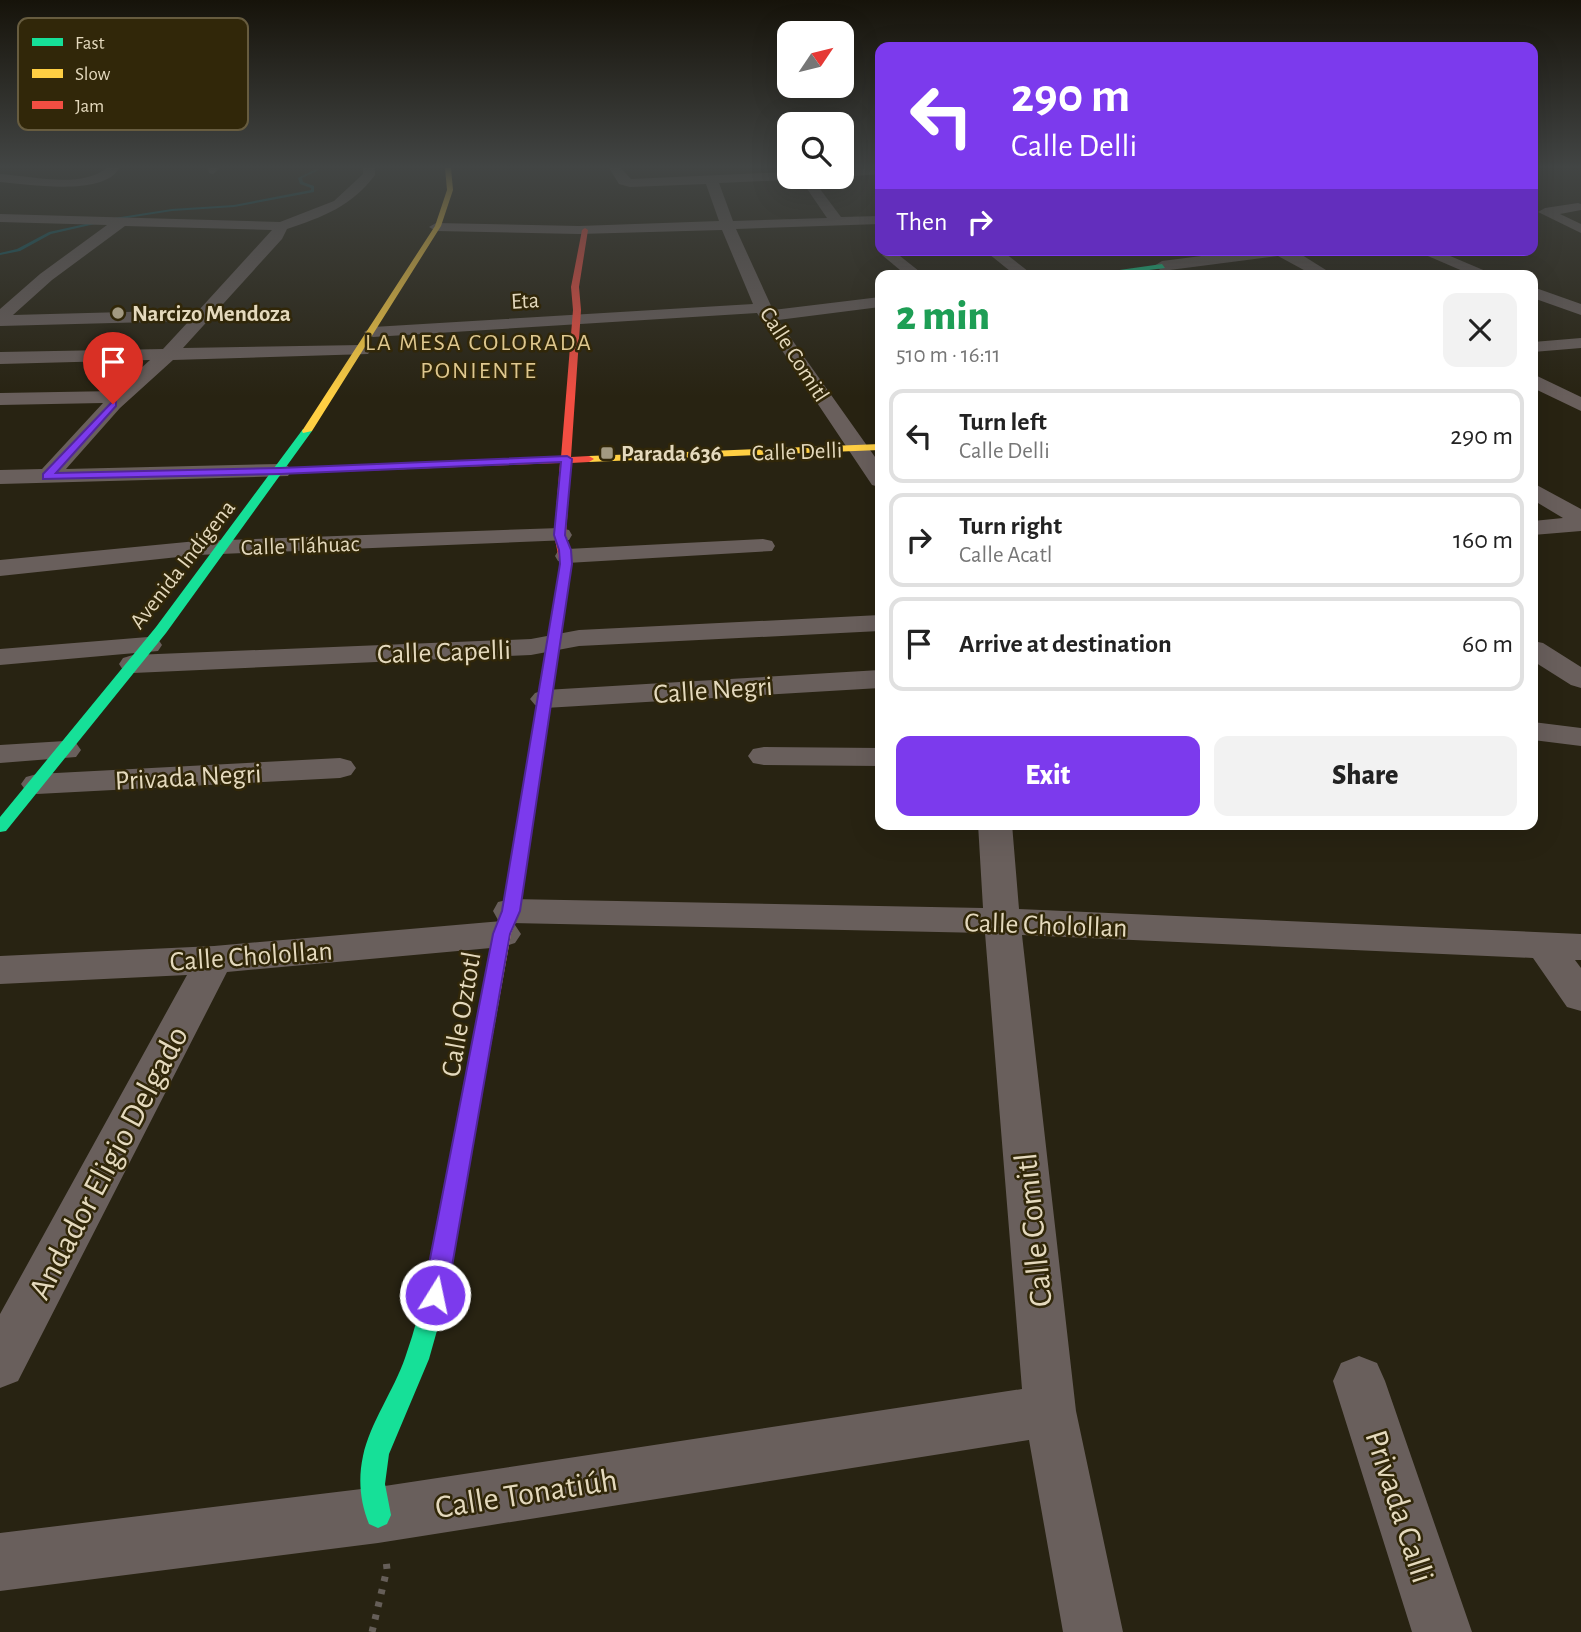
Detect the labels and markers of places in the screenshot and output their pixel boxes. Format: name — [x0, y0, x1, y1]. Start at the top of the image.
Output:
place label: Narcizo Mendoza — [132, 303, 291, 326]
marker: Narcizo Mendoza — [110, 305, 126, 321]
pin — [83, 332, 143, 404]
place label: Parada 636 — [621, 443, 722, 466]
marker: Parada 636 — [599, 445, 615, 461]

